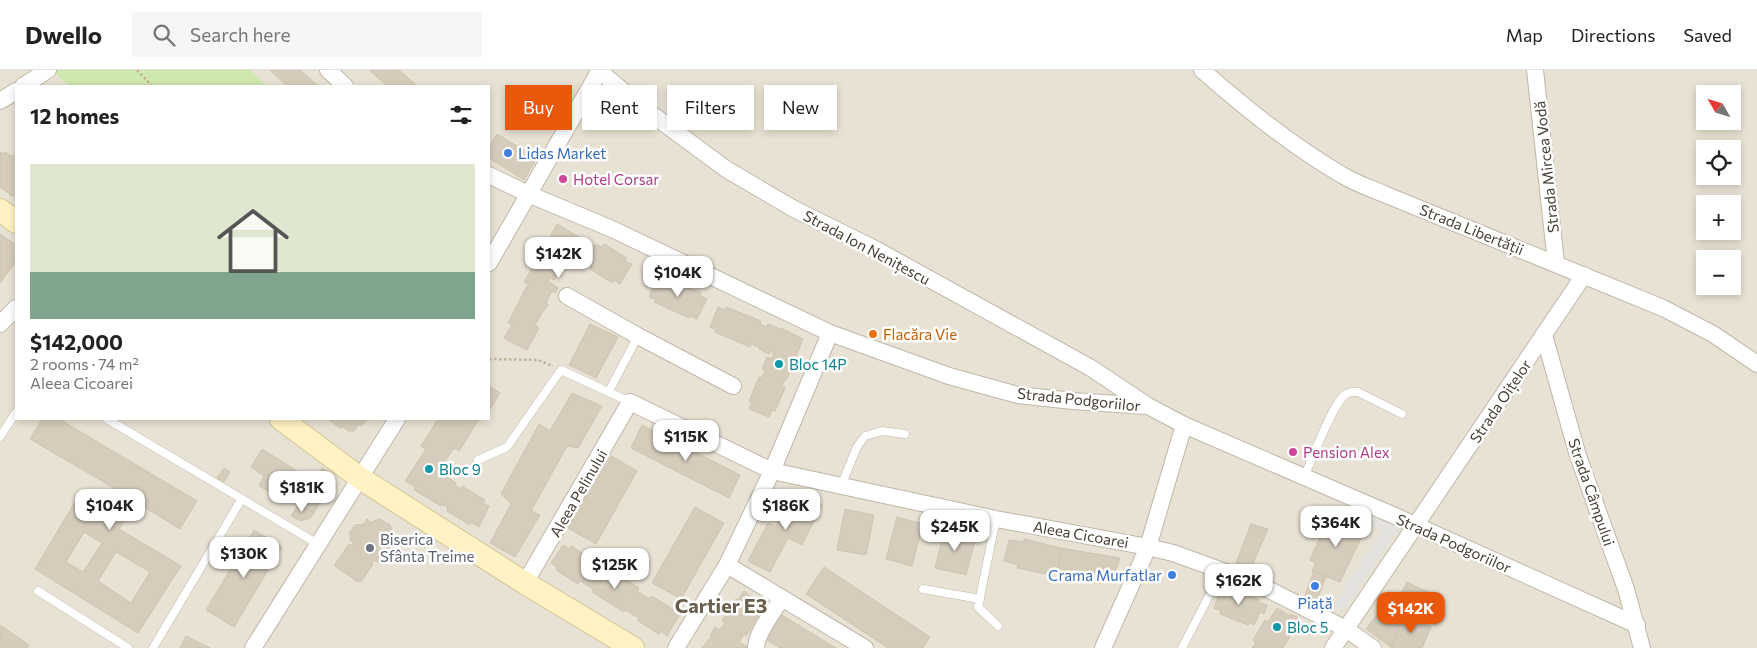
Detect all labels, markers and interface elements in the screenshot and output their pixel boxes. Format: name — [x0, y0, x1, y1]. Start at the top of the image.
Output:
search box — [132, 12, 482, 57]
text: Dwello — [25, 20, 102, 49]
icon: search — [150, 21, 178, 49]
text: Search here — [190, 23, 291, 46]
text: Map — [1506, 24, 1543, 46]
text: Directions — [1571, 24, 1655, 46]
text: Saved — [1683, 24, 1732, 46]
chip: Buy — [505, 85, 572, 130]
chip: Rent — [582, 85, 657, 130]
chip: Filters — [667, 85, 754, 130]
chip: New — [764, 85, 837, 130]
north arrow — [1696, 85, 1741, 130]
map controls — [1696, 85, 1741, 295]
street label: Strada Mircea Vodă — [1530, 100, 1562, 234]
icon: filters — [447, 101, 475, 129]
text: 12 homes — [30, 103, 119, 128]
button: locate — [1696, 140, 1741, 185]
place label: Lidas Market — [518, 144, 606, 162]
marker: Lidas Market — [502, 147, 514, 159]
place label: Hotel Corsar — [573, 170, 659, 188]
marker: Hotel Corsar — [557, 173, 569, 185]
button: + — [1696, 195, 1741, 240]
icon: home — [208, 196, 298, 286]
street label: Strada Libertății — [1416, 200, 1527, 260]
street label: Strada Ion Nenițescu — [800, 206, 933, 290]
pin: $142K — [524, 236, 594, 279]
text: $142K — [536, 243, 582, 262]
button: − — [1696, 250, 1741, 295]
pin: $104K — [643, 256, 713, 298]
text: $104K — [654, 262, 702, 281]
place label: Flacăra Vie — [883, 325, 957, 343]
marker: Flacăra Vie — [867, 328, 879, 340]
text: $142,000 — [30, 329, 123, 354]
text: 2 rooms · 74 m² — [30, 354, 139, 373]
place label: Bloc 14P — [789, 355, 847, 373]
street label: Strada Oițelor — [1466, 356, 1536, 447]
marker: Bloc 14P — [773, 358, 785, 370]
text: Aleea Cicoarei — [30, 373, 133, 392]
street label: Strada Podgoriilor — [1016, 384, 1142, 414]
pin: $115K — [651, 420, 721, 462]
text: $115K — [664, 426, 708, 445]
street label: Strada Câmpului — [1565, 436, 1619, 548]
place label: Pension Alex — [1303, 443, 1390, 461]
street label: Aleea Pelinului — [546, 446, 610, 540]
marker: Pension Alex — [1287, 446, 1299, 458]
place label: Bloc 9 — [439, 460, 481, 478]
marker: Bloc 9 — [423, 463, 435, 475]
pin: $181K — [267, 470, 337, 513]
text: $181K — [280, 477, 324, 496]
pin: $104K — [75, 488, 145, 531]
pin: $186K — [751, 488, 821, 531]
text: $104K — [86, 495, 134, 514]
text: $186K — [762, 495, 810, 514]
pin: $364K — [1301, 506, 1371, 548]
pin: $245K — [920, 510, 990, 552]
street label: Strada Podgoriilor — [1394, 510, 1514, 576]
text: $364K — [1311, 512, 1361, 531]
text: $245K — [931, 516, 979, 535]
street label: Aleea Cicoarei — [1032, 517, 1130, 551]
place label: Biserica Sfânta Treime — [380, 530, 475, 565]
pin: $130K — [209, 536, 279, 579]
marker: Biserica Sfânta Treime — [364, 542, 376, 554]
text: $130K — [220, 543, 268, 562]
pin: $125K — [580, 548, 650, 590]
text: $125K — [592, 554, 638, 573]
pin: $162K — [1204, 564, 1274, 606]
place label: Crama Murfatlar — [1048, 566, 1162, 584]
marker: Crama Murfatlar — [1166, 569, 1178, 581]
text: $162K — [1216, 570, 1262, 589]
marker: Piață — [1309, 580, 1321, 592]
pin: $142K — [1376, 592, 1446, 634]
district label: Cartier E3 — [675, 593, 767, 617]
place label: Piață — [1297, 594, 1333, 614]
text: $142K — [1388, 598, 1434, 617]
place label: Bloc 5 — [1287, 618, 1328, 636]
marker: Bloc 5 — [1271, 621, 1283, 633]

